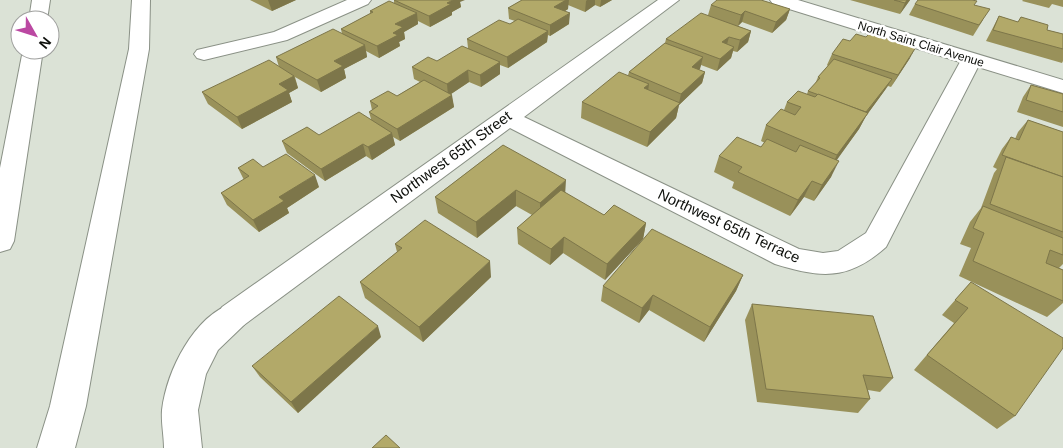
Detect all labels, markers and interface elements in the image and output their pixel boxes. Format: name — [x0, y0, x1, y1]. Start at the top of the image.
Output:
north arrow — [10, 10, 60, 60]
street label: North Saint Clair Avenue — [856, 18, 986, 70]
text: N — [36, 34, 55, 52]
street label: Northwest 65th Street — [387, 107, 515, 206]
street label: Northwest 65th Terrace — [655, 185, 803, 266]

